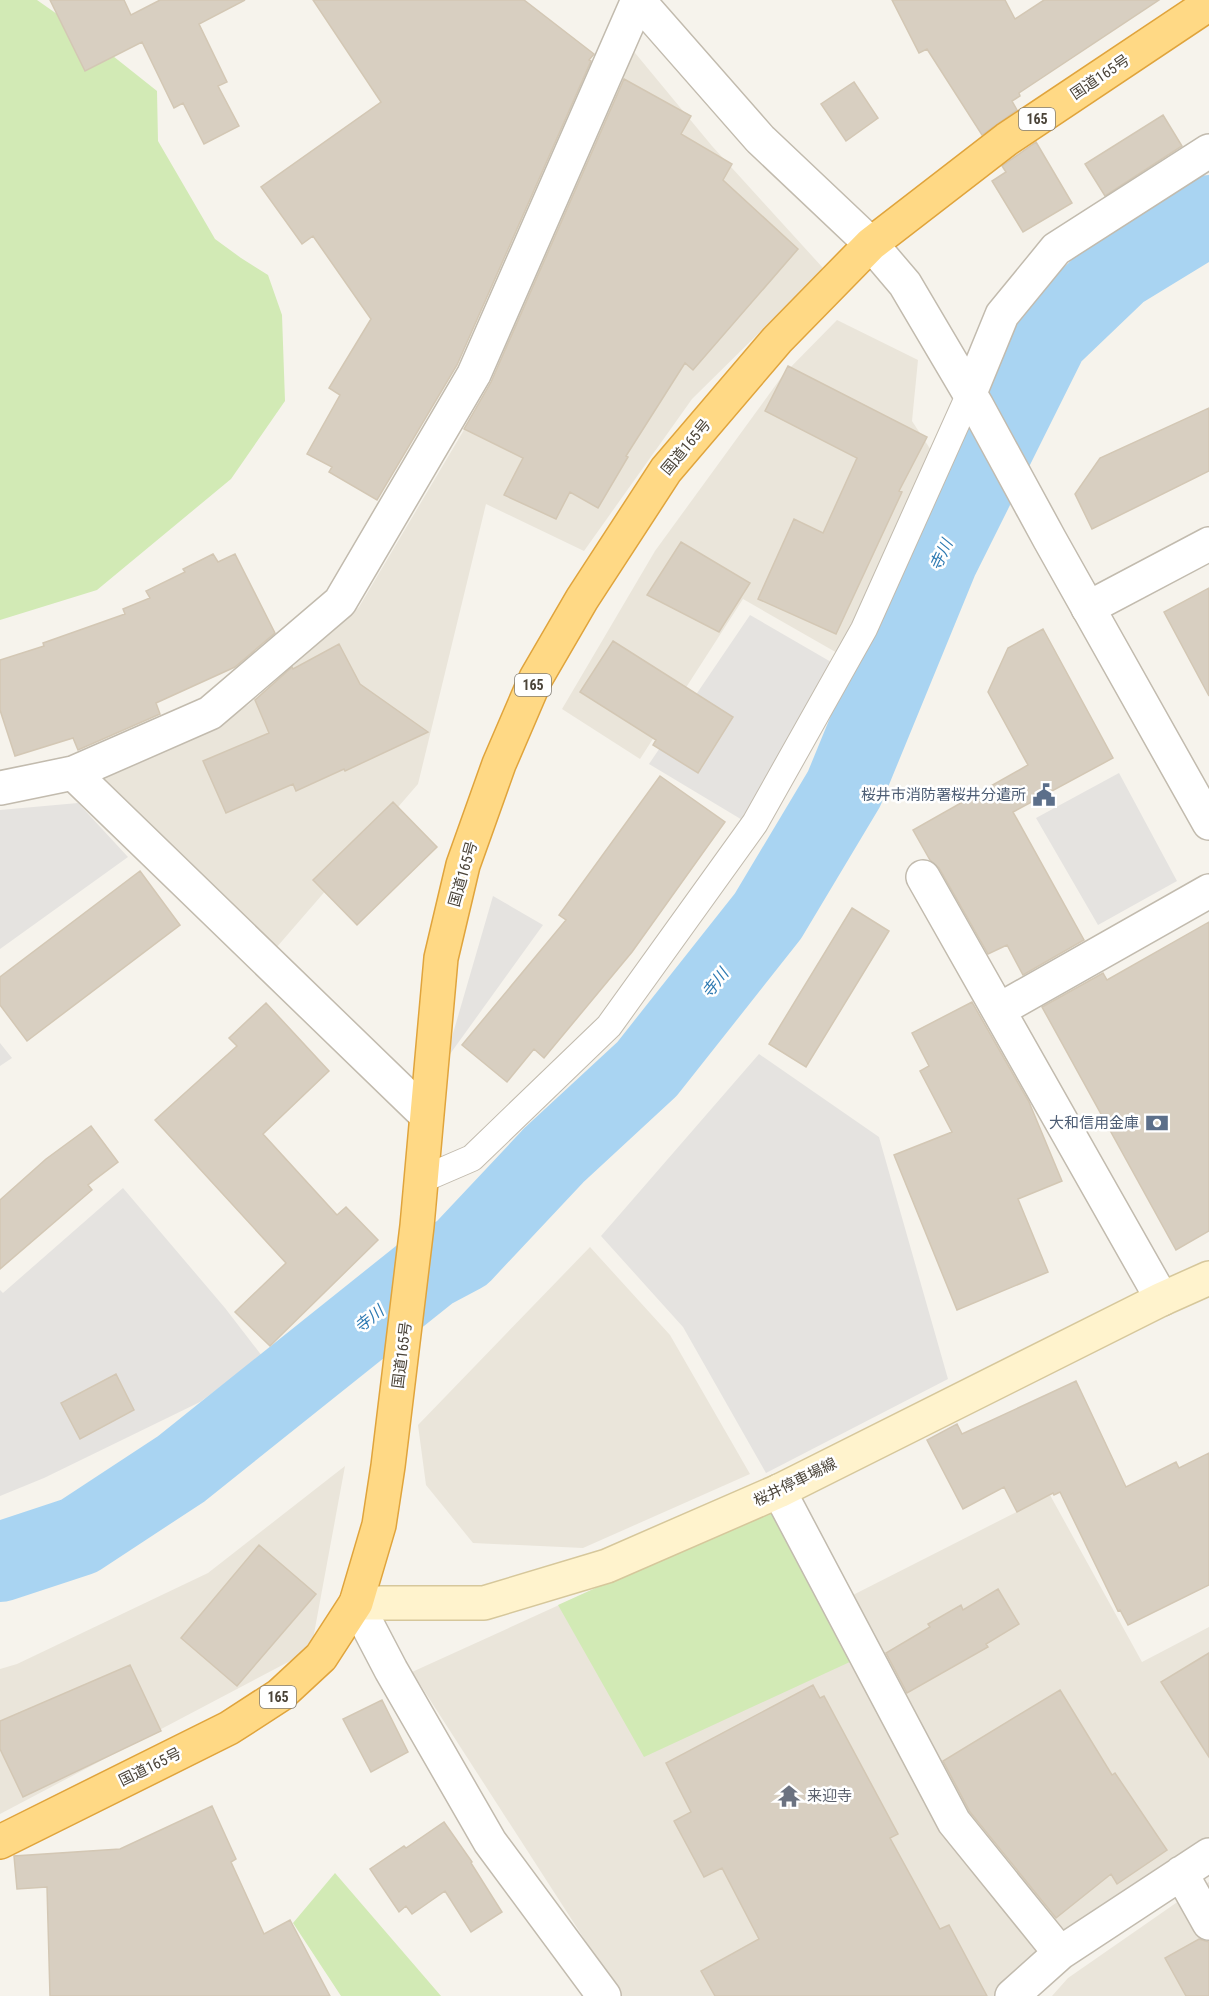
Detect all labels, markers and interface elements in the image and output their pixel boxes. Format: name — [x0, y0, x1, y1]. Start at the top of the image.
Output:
street label: 国道165号 — [1067, 51, 1133, 103]
road number: 165 — [1019, 108, 1055, 130]
street label: 国道165号 — [658, 415, 714, 479]
water label: 寺川 — [926, 535, 957, 574]
road number: 165 — [515, 674, 551, 696]
public building icon: 桜井市消防署桜井分遣所 — [1031, 782, 1057, 808]
place label: 桜井市消防署桜井分遣所 — [861, 786, 1026, 804]
street label: 国道165号 — [445, 839, 481, 909]
water label: 寺川 — [698, 963, 734, 1001]
bank icon: 大和信用金庫 — [1144, 1110, 1170, 1136]
place label: 大和信用金庫 — [1049, 1114, 1139, 1132]
water label: 寺川 — [351, 1300, 389, 1336]
street label: 国道165号 — [389, 1321, 415, 1389]
street label: 桜井停車場線 — [751, 1454, 839, 1510]
road number: 165 — [260, 1686, 296, 1708]
street label: 国道165号 — [116, 1744, 184, 1790]
temple icon: 来迎寺 — [776, 1783, 802, 1809]
place label: 来迎寺 — [807, 1787, 852, 1805]

